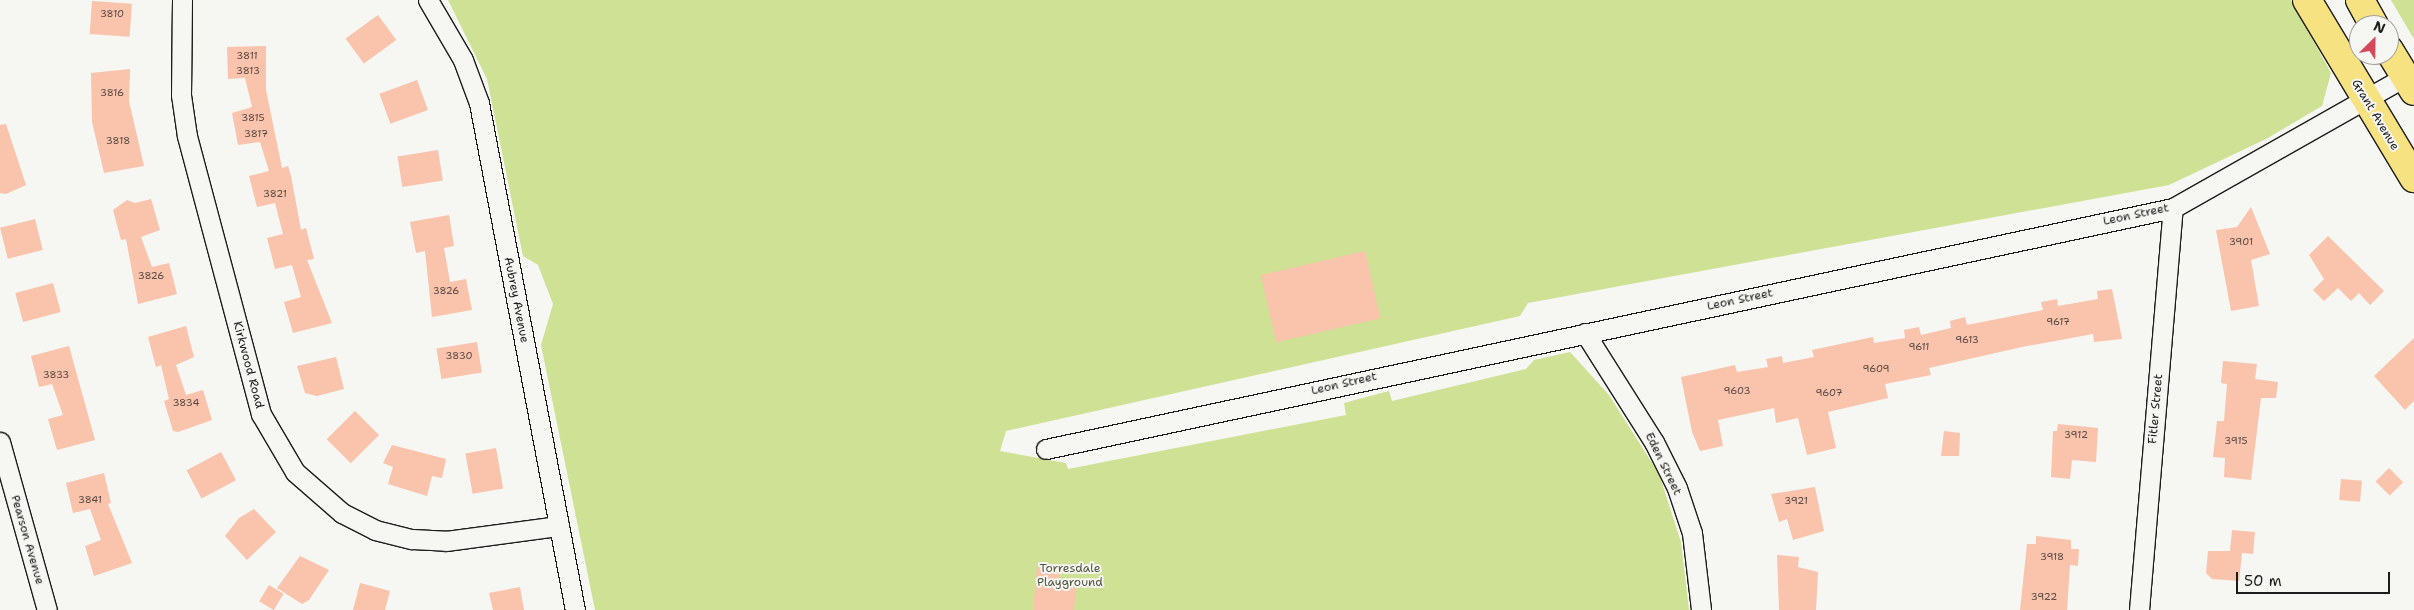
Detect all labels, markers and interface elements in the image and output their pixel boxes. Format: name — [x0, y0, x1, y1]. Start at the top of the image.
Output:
house number: 3810 — [100, 8, 124, 20]
north arrow — [2349, 15, 2399, 65]
text: N — [2371, 17, 2388, 38]
house number: 3811 — [236, 50, 258, 62]
house number: 3813 — [236, 65, 260, 77]
street label: Grant Avenue — [2348, 77, 2402, 153]
house number: 3816 — [100, 87, 124, 99]
house number: 3815 — [241, 112, 265, 124]
house number: 3817 — [244, 128, 268, 140]
house number: 3818 — [106, 135, 130, 147]
house number: 3821 — [263, 188, 287, 200]
street label: Leon Street — [2102, 201, 2170, 229]
house number: 3901 — [2229, 236, 2253, 248]
street label: Aubrey Avenue — [501, 256, 531, 344]
house number: 3826 — [138, 270, 164, 282]
house number: 3826 — [433, 285, 459, 297]
street label: Leon Street — [1706, 286, 1774, 314]
house number: 9617 — [2046, 316, 2070, 328]
street label: Kirkwood Road — [229, 320, 267, 410]
house number: 9613 — [1955, 334, 1979, 346]
house number: 9611 — [1908, 341, 1930, 353]
house number: 3830 — [446, 350, 472, 362]
house number: 9609 — [1862, 363, 1890, 375]
house number: 3833 — [43, 369, 69, 381]
street label: Leon Street — [1310, 369, 1378, 399]
street label: Fitler Street — [2146, 373, 2166, 445]
house number: 9603 — [1723, 385, 1751, 397]
house number: 9607 — [1816, 387, 1842, 399]
house number: 3834 — [173, 397, 199, 409]
house number: 3912 — [2064, 429, 2088, 441]
street label: Eden Street — [1642, 430, 1684, 498]
house number: 3915 — [2224, 435, 2248, 447]
street label: Pearson Avenue — [7, 494, 47, 586]
house number: 3841 — [78, 494, 102, 506]
house number: 3921 — [1784, 495, 1808, 507]
house number: 3918 — [2040, 551, 2064, 563]
park label: Torresdale Playground — [1037, 562, 1103, 590]
scale bar — [2239, 562, 2393, 594]
text: 50 m — [2244, 571, 2282, 591]
house number: 3922 — [2031, 591, 2057, 603]

